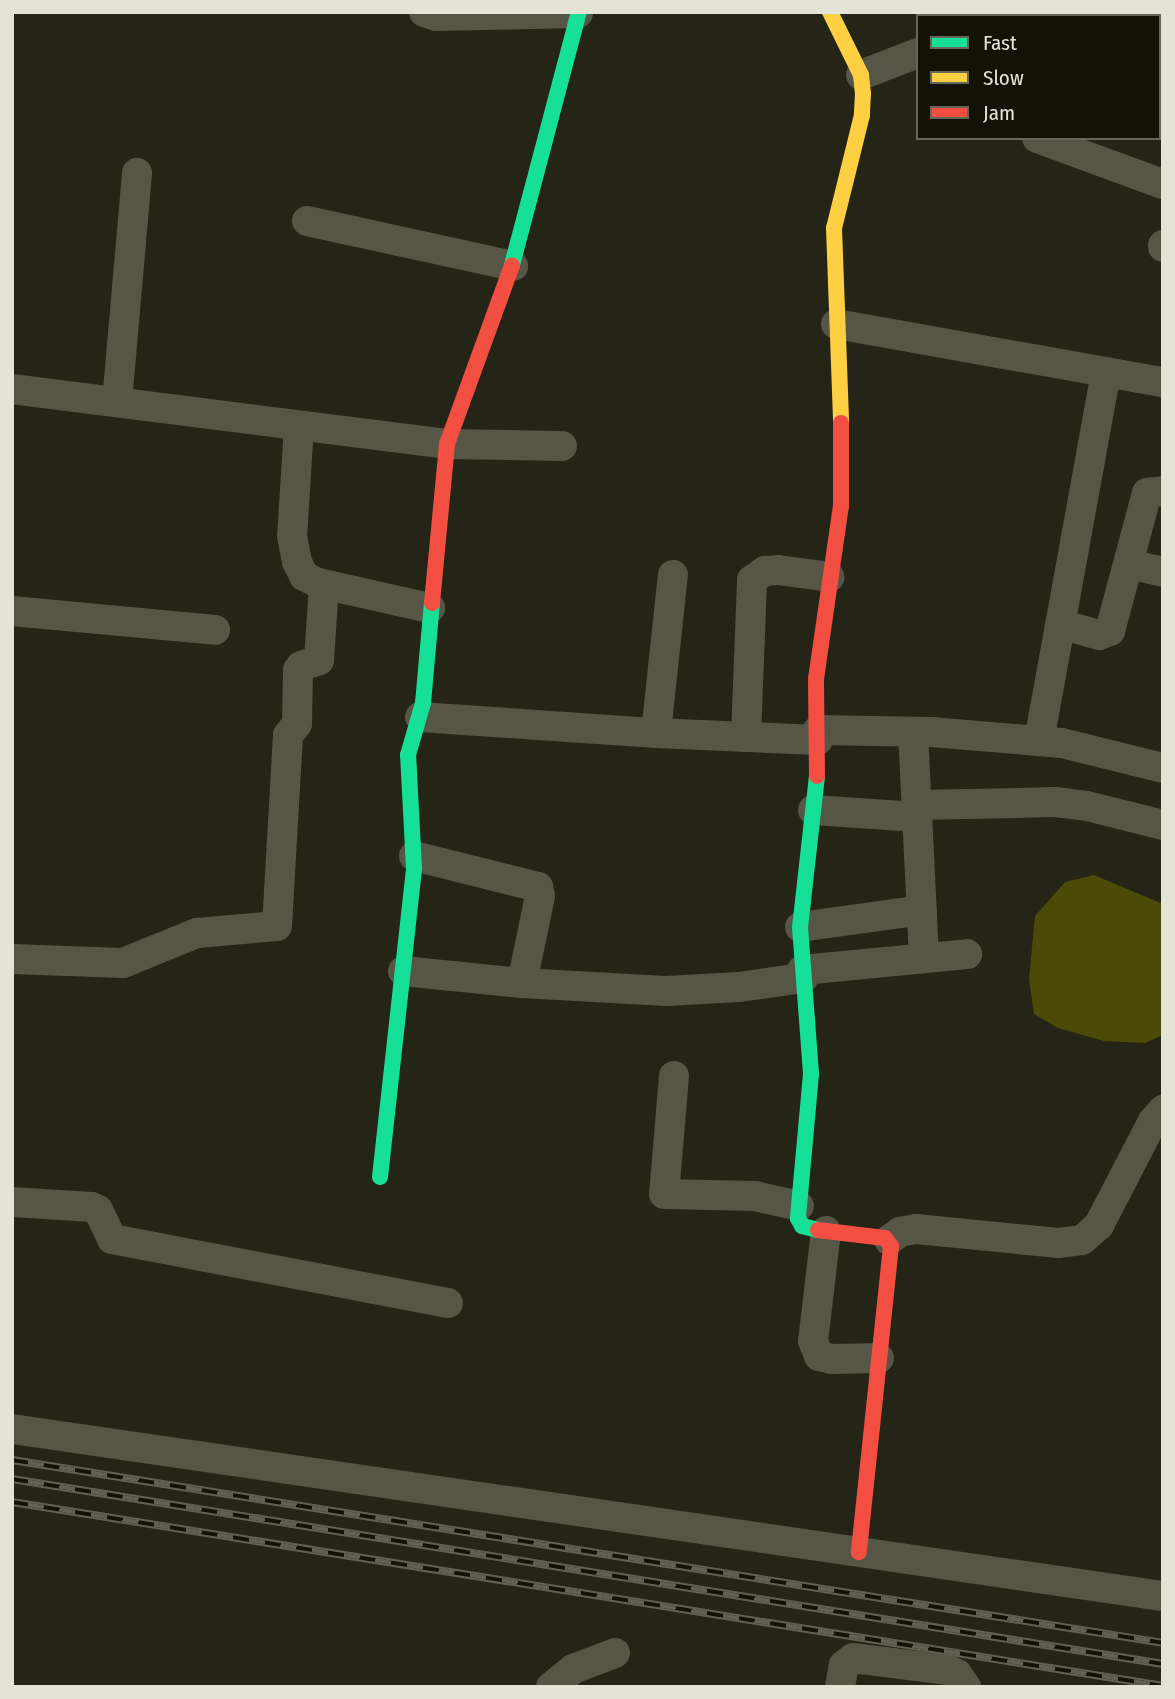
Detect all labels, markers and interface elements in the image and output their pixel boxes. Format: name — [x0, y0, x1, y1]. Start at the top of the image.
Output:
legend — [916, 14, 1161, 140]
text: Fast — [983, 30, 1017, 56]
text: Slow — [983, 65, 1024, 91]
text: Jam — [983, 100, 1015, 126]

